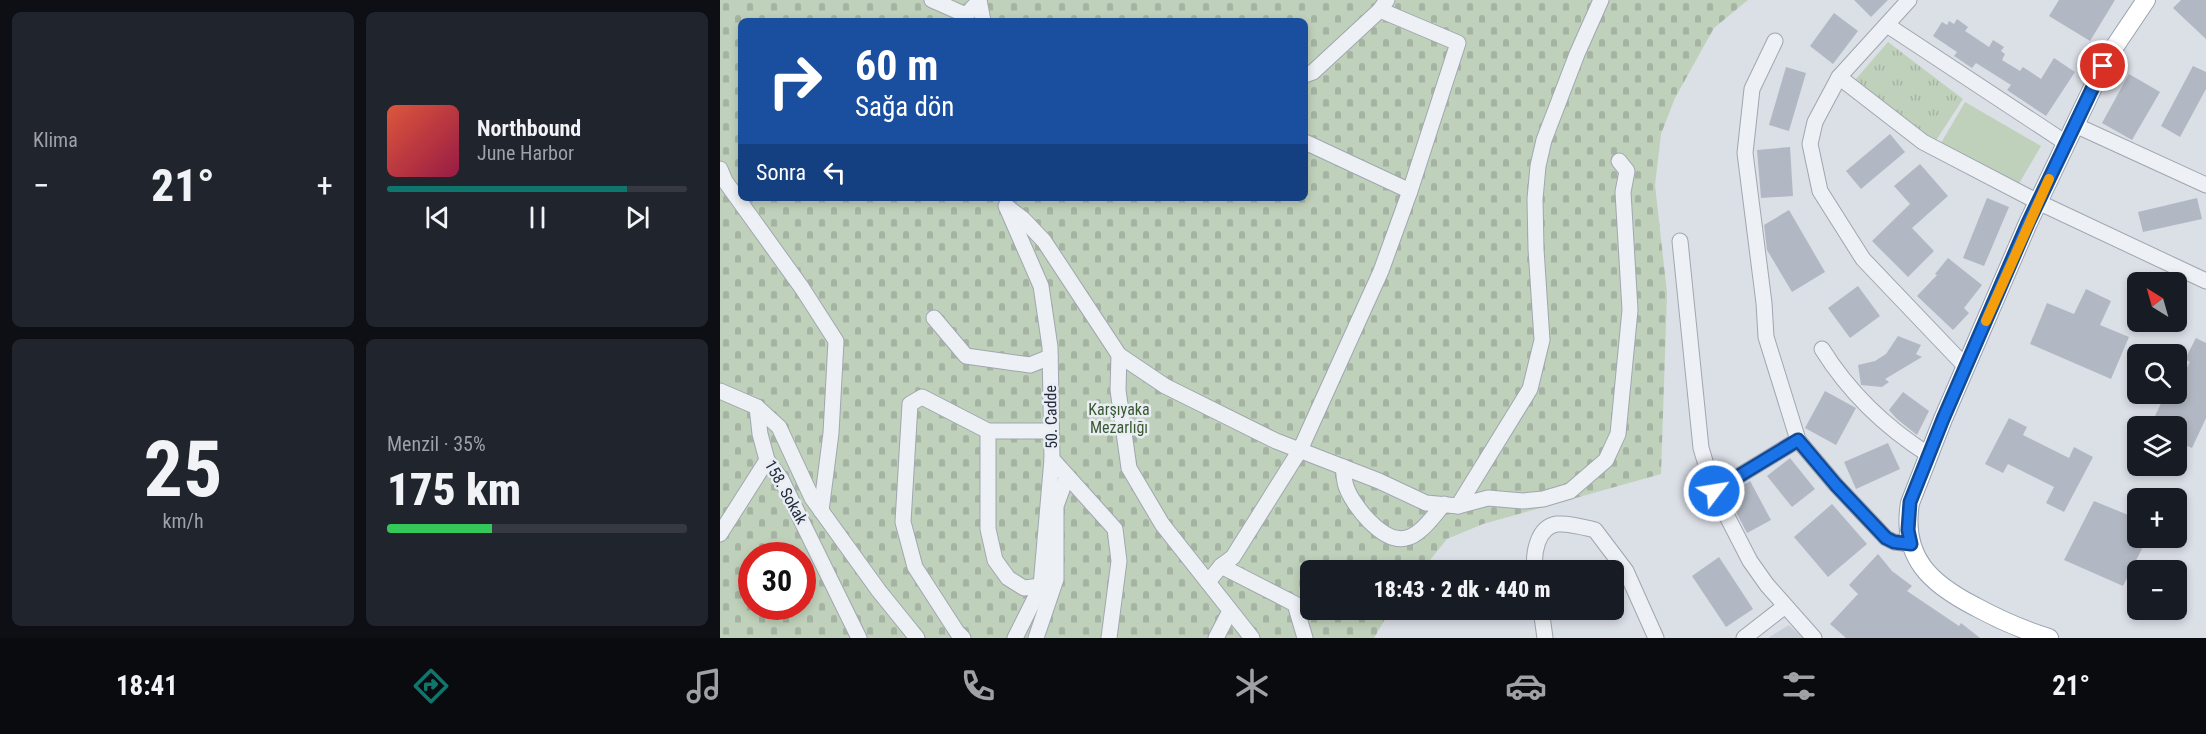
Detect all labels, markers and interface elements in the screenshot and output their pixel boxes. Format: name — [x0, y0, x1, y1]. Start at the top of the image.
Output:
pin — [2077, 40, 2128, 91]
text: 60 m — [855, 41, 938, 90]
icon: right — [756, 42, 834, 120]
icon: arrive — [2086, 49, 2119, 82]
text: Sağa dön — [855, 91, 954, 123]
text: Northbound — [477, 116, 581, 141]
text: Klima — [33, 128, 78, 152]
text: June Harbor — [477, 141, 574, 165]
icon: left — [818, 156, 851, 189]
text: 21° — [151, 159, 215, 212]
text: Sonra — [756, 160, 806, 185]
text: − — [33, 166, 50, 205]
text: + — [317, 166, 333, 205]
icon: previous — [421, 201, 454, 234]
icon: pause — [521, 201, 554, 234]
icon: next — [621, 201, 654, 234]
north arrow — [2127, 272, 2187, 332]
map controls — [2127, 272, 2187, 620]
button: search — [2127, 344, 2187, 404]
street label: 50. Cadde — [1041, 385, 1061, 449]
park label: Karşıyaka Mezarlığı — [1088, 400, 1150, 437]
button: layers — [2127, 416, 2187, 476]
text: 25 — [144, 424, 222, 515]
text: Menzil · 35% — [387, 432, 486, 456]
street label: 158. Sokak — [761, 457, 812, 528]
position arrow — [1682, 459, 1746, 523]
text: 175 km — [387, 463, 521, 516]
button: + — [2127, 488, 2187, 548]
text: km/h — [162, 509, 204, 533]
speed limit sign: 30 — [738, 542, 816, 620]
button: − — [2127, 560, 2187, 620]
text: 18:43 · 2 dk · 440 m — [1374, 577, 1550, 602]
icon: directions — [410, 665, 452, 707]
icon: music — [683, 665, 725, 707]
icon: phone — [957, 665, 999, 707]
icon: climate — [1231, 665, 1273, 707]
icon: car — [1505, 665, 1547, 707]
icon: filters — [1778, 665, 1820, 707]
text: 18:41 — [116, 670, 178, 702]
text: 21° — [2052, 670, 2090, 702]

